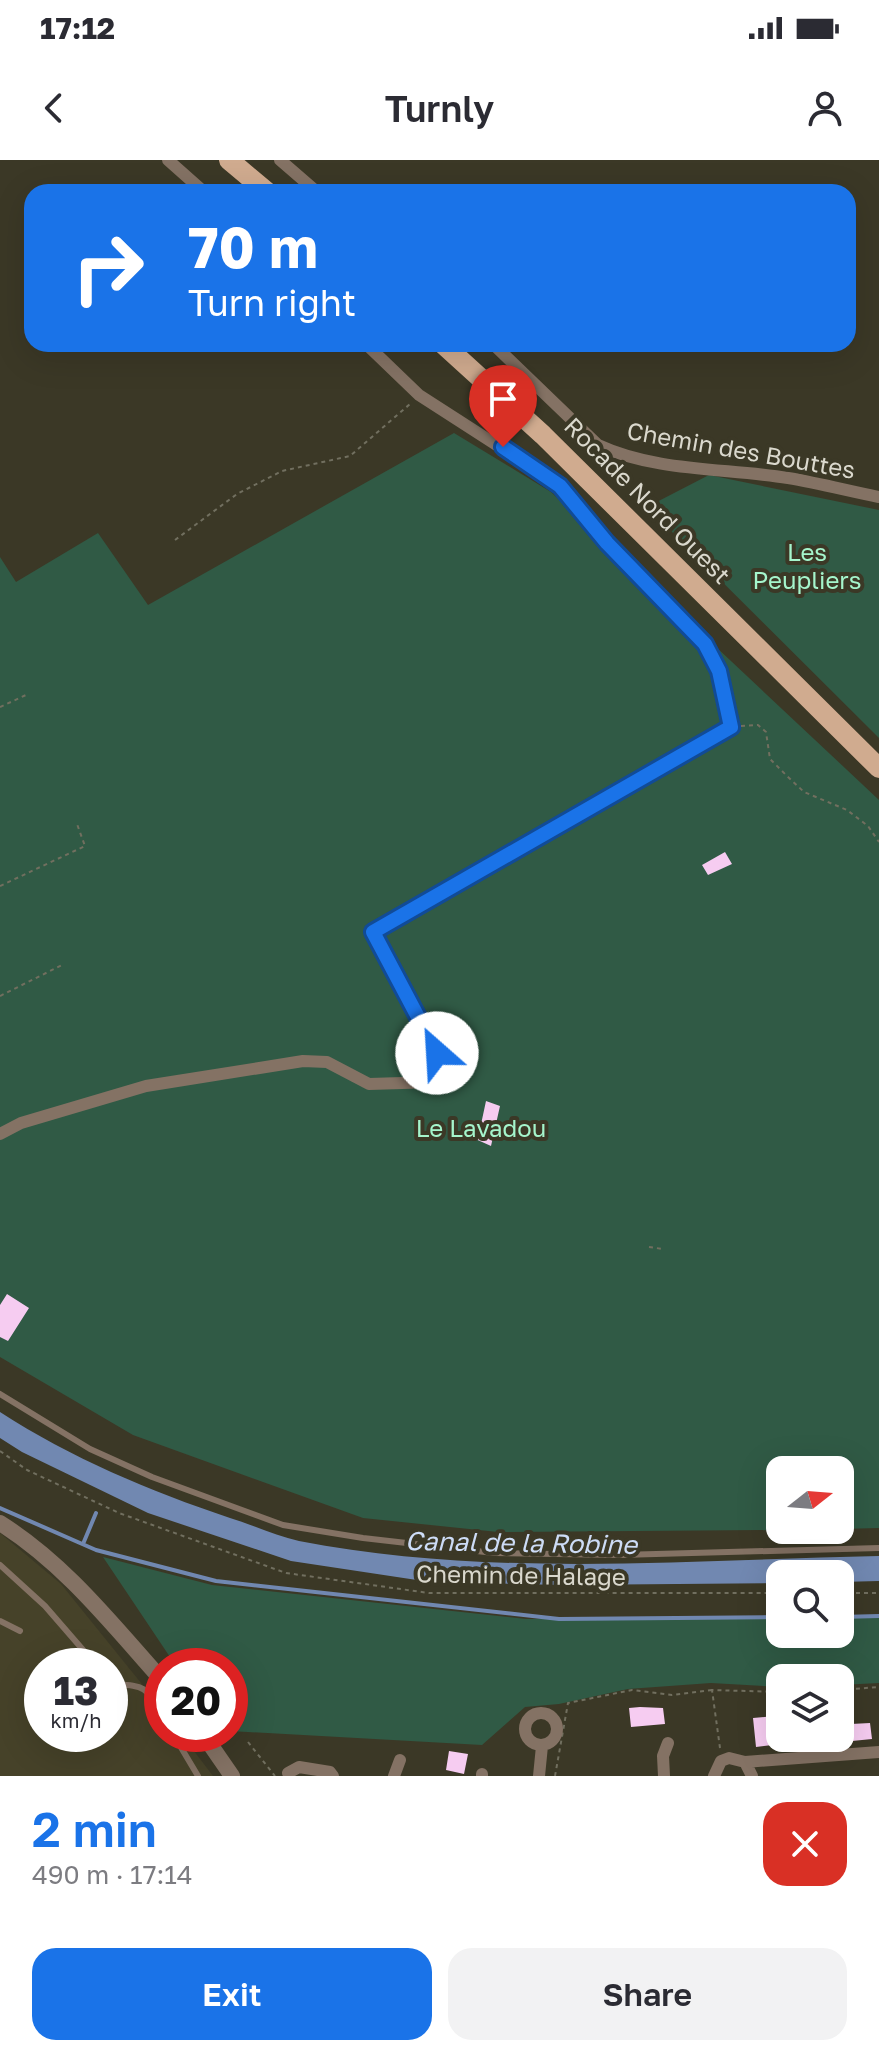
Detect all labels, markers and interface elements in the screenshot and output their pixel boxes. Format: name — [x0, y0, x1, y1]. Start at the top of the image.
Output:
text: 17:12 — [40, 10, 115, 46]
icon: back — [32, 86, 76, 130]
icon: person — [803, 86, 847, 130]
text: Turnly — [385, 87, 494, 130]
text: 70 m — [188, 213, 318, 280]
icon: right — [56, 216, 160, 320]
text: Turn right — [188, 281, 356, 324]
pin — [469, 365, 537, 447]
icon: arrive — [481, 377, 525, 421]
street label: Rocade Nord Ouest — [559, 411, 737, 589]
street label: Chemin des Bouttes — [625, 415, 858, 484]
park label: Les Peupliers — [753, 537, 861, 594]
position arrow — [395, 1011, 479, 1095]
park label: Le Lavadou — [416, 1113, 546, 1142]
north arrow — [766, 1456, 854, 1544]
map controls — [766, 1456, 854, 1752]
water label: Canal de la Robine — [405, 1525, 639, 1560]
street label: Chemin de Halage — [416, 1558, 626, 1591]
button: search — [766, 1560, 854, 1648]
speed limit sign: 20 — [144, 1648, 248, 1752]
button: layers — [766, 1664, 854, 1752]
text: 13 — [54, 1666, 99, 1714]
text: km/h — [51, 1708, 101, 1732]
text: 2 min — [32, 1800, 157, 1858]
button: close — [763, 1802, 847, 1886]
text: 490 m · 17:14 — [32, 1859, 193, 1890]
button: Exit — [32, 1948, 432, 2040]
button: Share — [448, 1948, 847, 2040]

